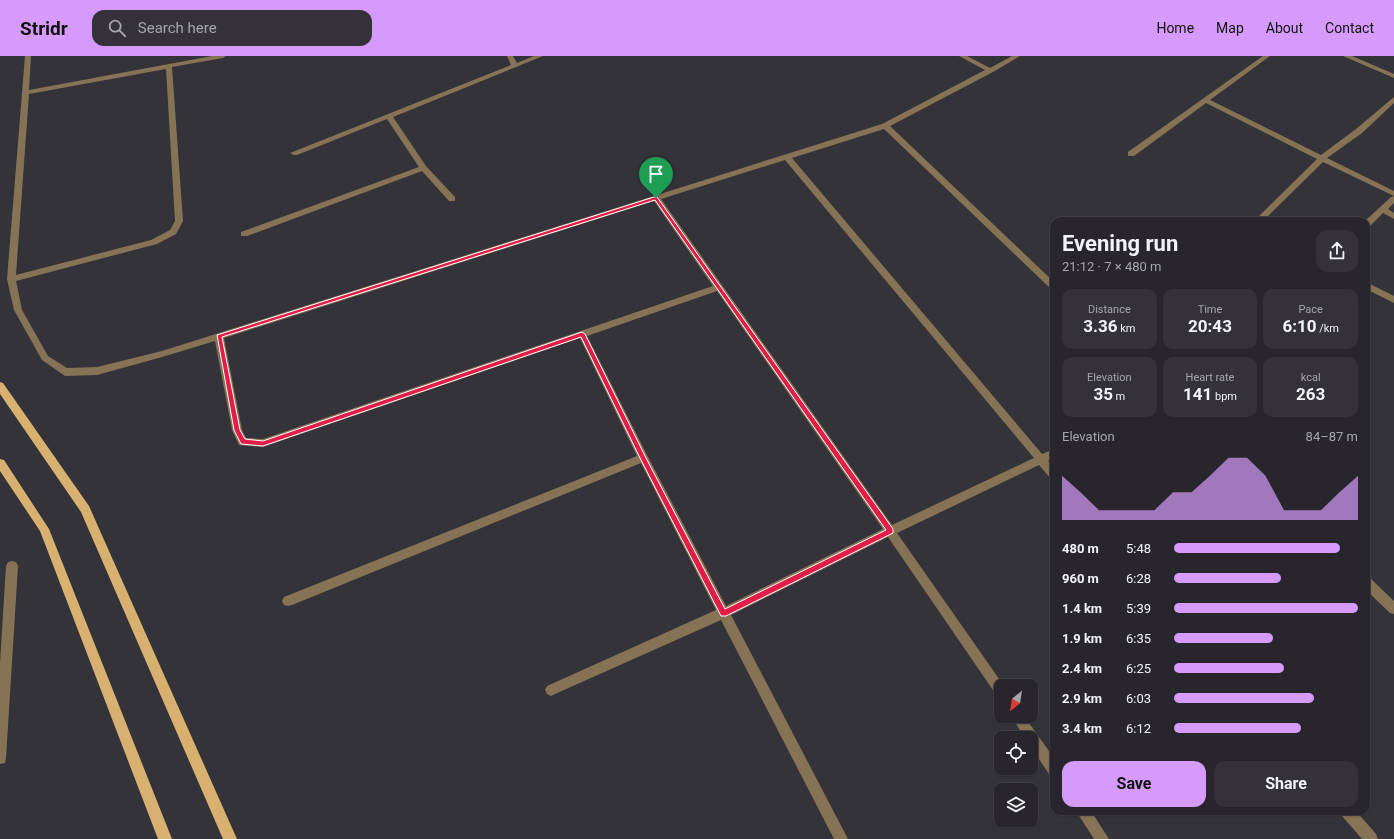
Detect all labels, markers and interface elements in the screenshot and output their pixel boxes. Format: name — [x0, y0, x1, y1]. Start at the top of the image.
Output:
search box — [92, 10, 372, 46]
text: Stridr — [20, 17, 68, 40]
icon: search — [106, 17, 128, 39]
text: Search here — [138, 19, 217, 37]
text: Home — [1156, 20, 1194, 36]
text: Map — [1216, 20, 1244, 36]
text: About — [1266, 20, 1303, 36]
text: Contact — [1325, 20, 1374, 36]
pin — [639, 157, 673, 198]
icon: arrive — [645, 163, 667, 185]
button: share — [1316, 230, 1358, 272]
text: Evening run — [1062, 231, 1178, 256]
text: 21:12 · 7 × 480 m — [1062, 259, 1161, 274]
text: Distance — [1088, 303, 1131, 316]
text: Time — [1198, 303, 1222, 316]
text: Pace — [1298, 303, 1323, 316]
text: 3.36 — [1083, 316, 1117, 336]
text: 20:43 — [1188, 316, 1232, 336]
text: 6:10 — [1282, 316, 1316, 336]
text: km — [1117, 322, 1135, 335]
text: /km — [1316, 322, 1339, 335]
text: Elevation — [1087, 371, 1132, 384]
text: Heart rate — [1186, 371, 1234, 384]
text: kcal — [1301, 371, 1321, 384]
text: 35 — [1093, 384, 1113, 404]
text: 141 — [1183, 384, 1212, 404]
text: 263 — [1296, 384, 1325, 404]
text: m — [1113, 390, 1125, 403]
text: bpm — [1212, 390, 1237, 403]
text: Elevation — [1062, 429, 1115, 444]
text: 84–87 m — [1306, 429, 1358, 444]
text: 480 m — [1062, 541, 1099, 556]
text: 5:48 — [1126, 541, 1151, 556]
text: 960 m — [1062, 571, 1099, 586]
text: 6:28 — [1126, 571, 1151, 586]
text: 1.4 km — [1062, 601, 1102, 616]
text: 5:39 — [1126, 601, 1151, 616]
text: 1.9 km — [1062, 631, 1102, 646]
text: 6:35 — [1126, 631, 1151, 646]
text: 2.4 km — [1062, 661, 1102, 676]
text: 6:25 — [1126, 661, 1151, 676]
north arrow — [994, 679, 1038, 723]
map controls — [994, 679, 1038, 827]
text: 2.9 km — [1062, 691, 1102, 706]
text: 6:03 — [1126, 691, 1151, 706]
text: 3.4 km — [1062, 721, 1102, 736]
text: 6:12 — [1126, 721, 1151, 736]
button: locate — [994, 731, 1038, 775]
button: Save — [1062, 761, 1206, 807]
button: Share — [1214, 761, 1358, 807]
button: layers — [994, 783, 1038, 827]

